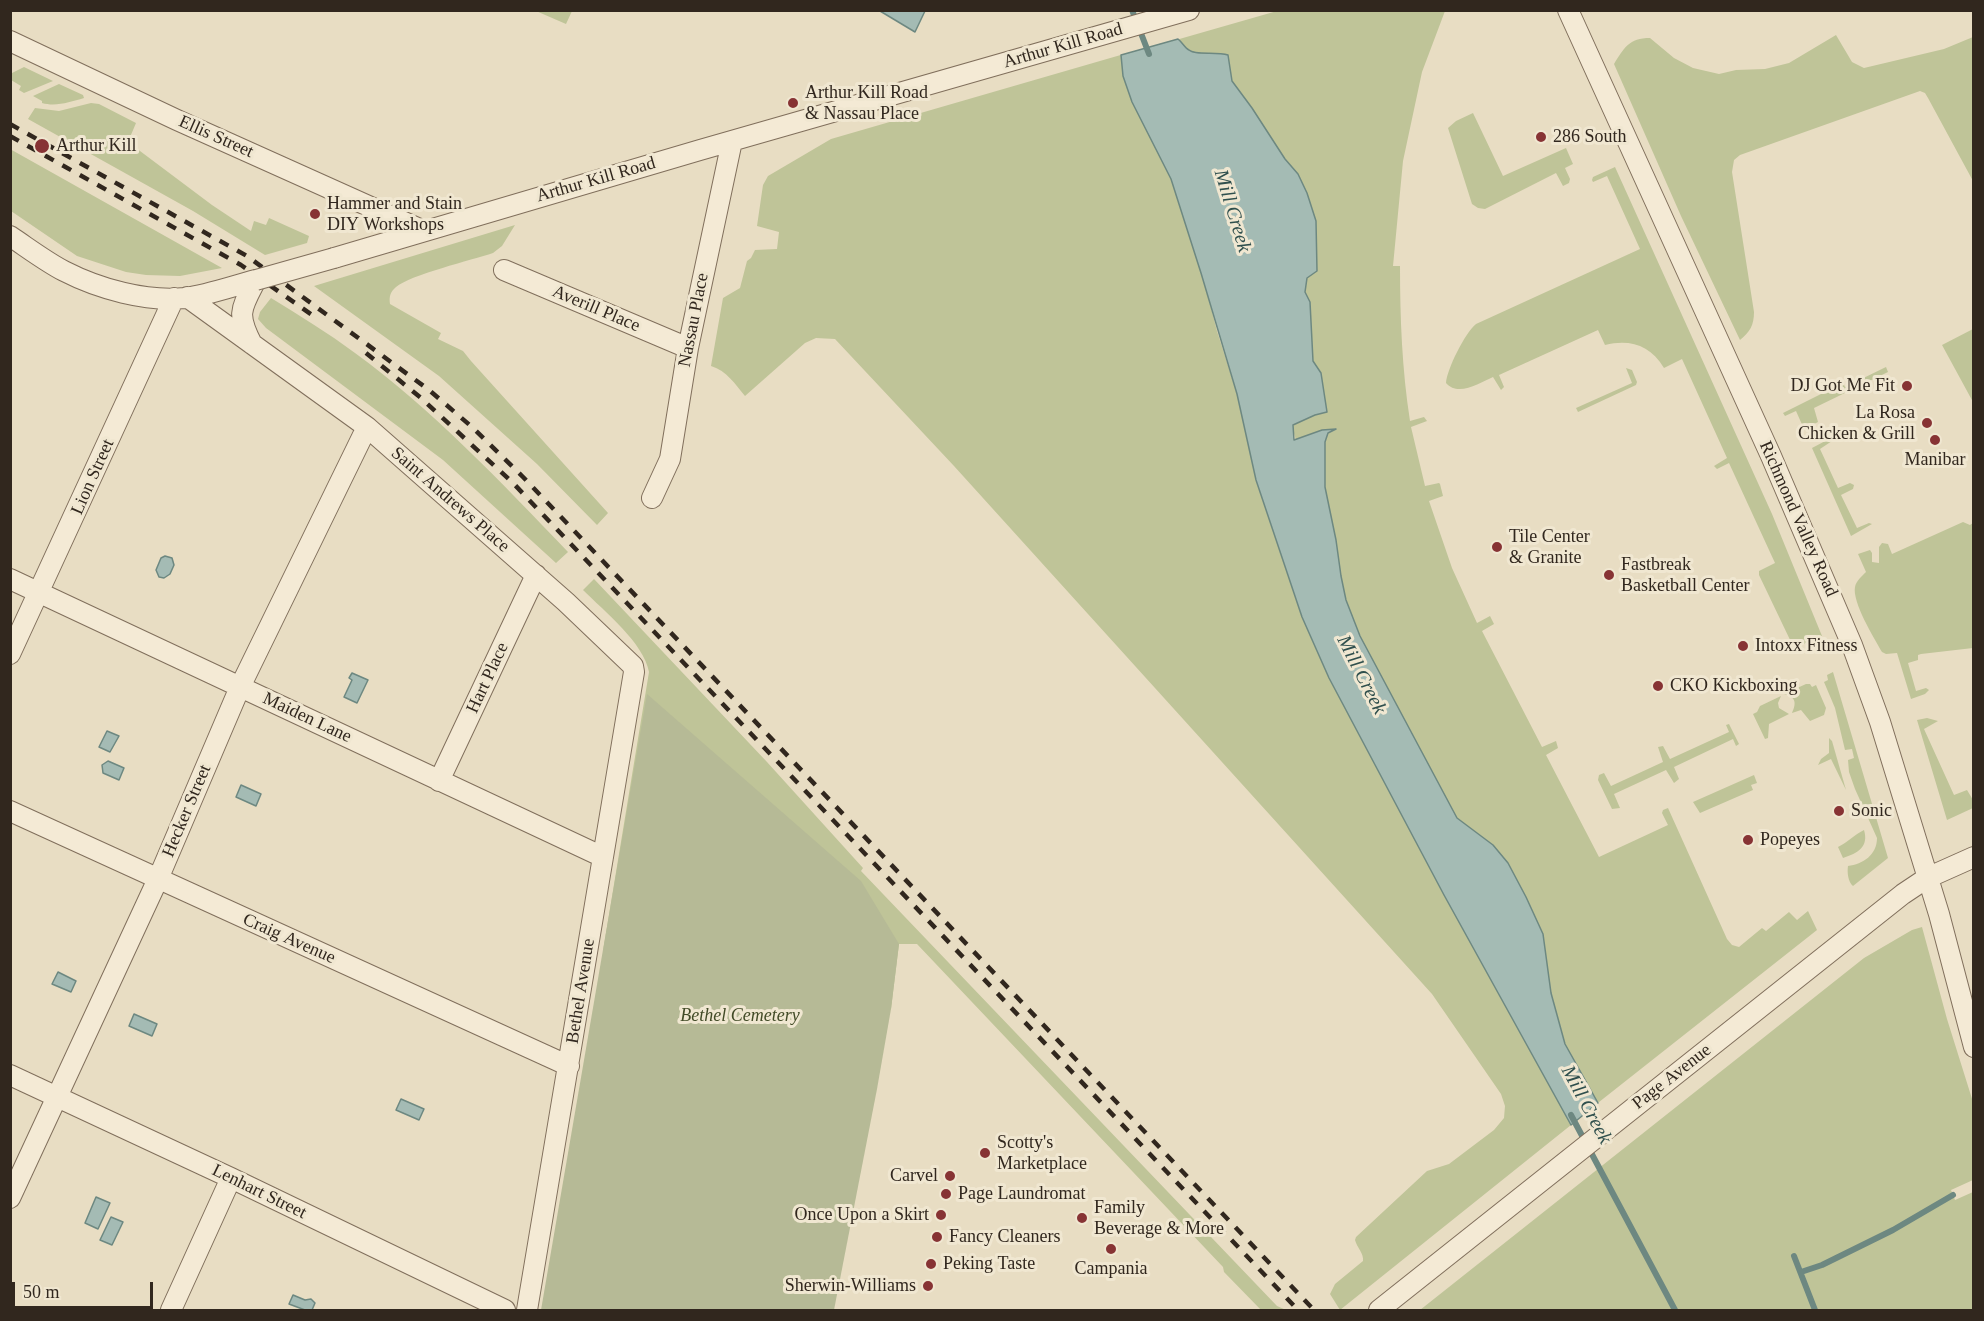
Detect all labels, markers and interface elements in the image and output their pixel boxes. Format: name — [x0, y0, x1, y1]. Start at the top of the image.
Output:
street label: Arthur Kill Road — [1001, 19, 1125, 73]
place label: Arthur Kill Road & Nassau Place — [805, 82, 928, 124]
marker: Arthur Kill Road & Nassau Place — [786, 96, 800, 110]
street label: Ellis Street — [175, 111, 257, 163]
place label: 286 South — [1553, 126, 1627, 148]
marker: 286 South — [1534, 130, 1548, 144]
place label: Arthur Kill — [56, 135, 136, 157]
marker: Arthur Kill — [33, 137, 51, 155]
street label: Arthur Kill Road — [534, 153, 658, 207]
water label: Mill Creek — [1208, 167, 1256, 255]
place label: Hammer and Stain DIY Workshops — [327, 193, 462, 236]
marker: Hammer and Stain DIY Workshops — [308, 207, 322, 221]
street label: Nassau Place — [674, 271, 714, 369]
street label: Averill Place — [549, 281, 643, 337]
place label: DJ Got Me Fit — [1790, 375, 1895, 397]
marker: DJ Got Me Fit — [1900, 379, 1914, 393]
place label: La Rosa Chicken & Grill — [1798, 402, 1915, 444]
marker: La Rosa Chicken & Grill — [1920, 416, 1934, 430]
marker: Manibar — [1928, 433, 1942, 447]
street label: Lion Street — [67, 436, 119, 518]
street label: Richmond Valley Road — [1754, 438, 1842, 600]
street label: Saint Andrews Place — [386, 443, 514, 557]
place label: Manibar — [1905, 449, 1965, 471]
place label: Tile Center & Granite — [1509, 526, 1590, 568]
marker: Tile Center & Granite — [1490, 540, 1504, 554]
place label: Fastbreak Basketball Center — [1621, 554, 1749, 596]
marker: Fastbreak Basketball Center — [1602, 568, 1616, 582]
water label: Mill Creek — [1331, 632, 1391, 718]
place label: Intoxx Fitness — [1755, 635, 1858, 657]
street label: Hart Place — [462, 639, 514, 717]
marker: Intoxx Fitness — [1736, 639, 1750, 653]
place label: CKO Kickboxing — [1670, 675, 1797, 697]
marker: CKO Kickboxing — [1651, 679, 1665, 693]
street label: Maiden Lane — [259, 688, 355, 748]
street label: Hecker Street — [158, 761, 216, 861]
place label: Sonic — [1851, 800, 1892, 822]
marker: Sonic — [1832, 804, 1846, 818]
place label: Popeyes — [1760, 829, 1820, 851]
marker: Popeyes — [1741, 833, 1755, 847]
street label: Craig Avenue — [239, 909, 339, 969]
street label: Bethel Avenue — [562, 937, 600, 1045]
park label: Bethel Cemetery — [680, 1005, 800, 1027]
street label: Page Avenue — [1628, 1040, 1716, 1114]
water label: Mill Creek — [1555, 1062, 1617, 1148]
place label: Scotty's Marketplace — [997, 1132, 1087, 1174]
marker: Scotty's Marketplace — [978, 1146, 992, 1160]
street label: Lenhart Street — [208, 1160, 310, 1224]
place label: Carvel — [890, 1165, 938, 1187]
marker: Carvel — [943, 1169, 957, 1183]
place label: Page Laundromat — [958, 1183, 1085, 1205]
marker: Page Laundromat — [939, 1187, 953, 1201]
place label: Family Beverage & More — [1094, 1197, 1224, 1240]
place label: Once Upon a Skirt — [795, 1204, 929, 1226]
marker: Once Upon a Skirt — [934, 1208, 948, 1222]
marker: Family Beverage & More — [1075, 1211, 1089, 1225]
place label: Fancy Cleaners — [949, 1226, 1060, 1248]
marker: Fancy Cleaners — [930, 1230, 944, 1244]
marker: Campania — [1104, 1242, 1118, 1256]
place label: Peking Taste — [943, 1253, 1035, 1275]
marker: Peking Taste — [924, 1257, 938, 1271]
place label: Campania — [1075, 1258, 1147, 1280]
scale bar — [15, 1270, 156, 1308]
place label: Sherwin-Williams — [785, 1275, 916, 1297]
marker: Sherwin-Williams — [921, 1279, 935, 1293]
text: 50 m — [23, 1282, 60, 1302]

